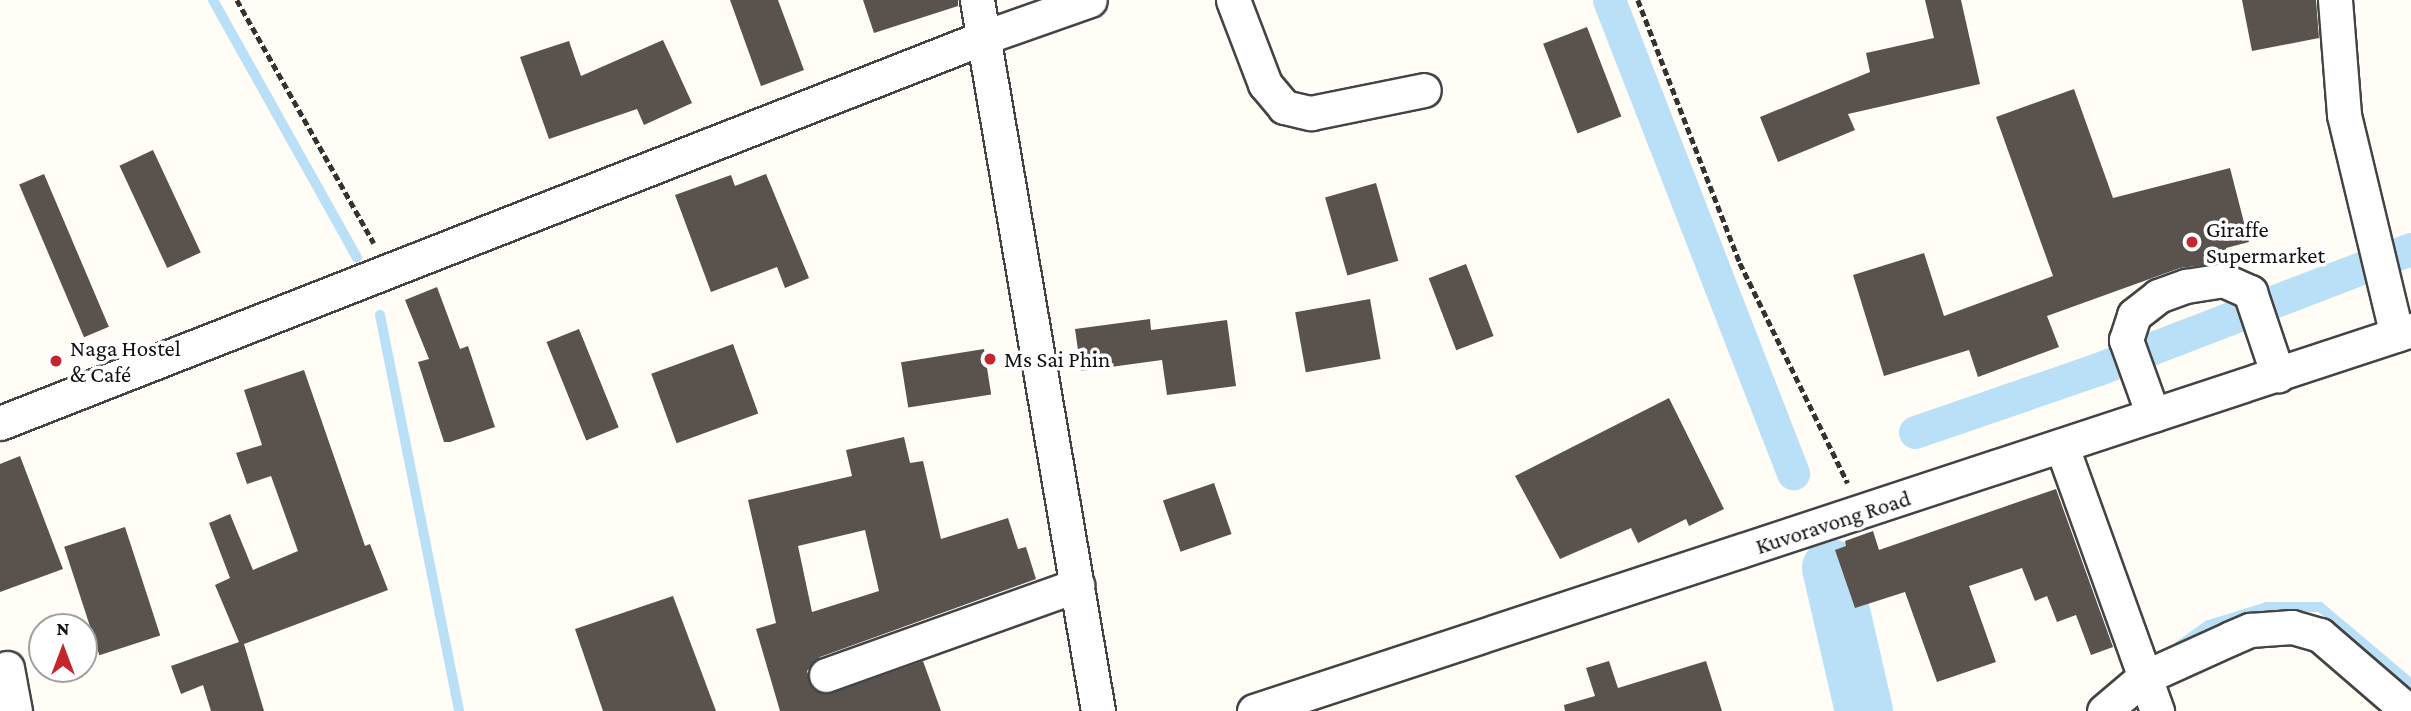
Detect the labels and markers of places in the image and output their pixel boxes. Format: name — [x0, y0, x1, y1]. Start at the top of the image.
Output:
place label: Giraffe Supermarket — [2206, 215, 2325, 269]
marker: Giraffe Supermarket — [2184, 234, 2200, 250]
place label: Naga Hostel & Café — [70, 334, 181, 388]
place label: Ms Sai Phin — [1004, 345, 1110, 373]
marker: Ms Sai Phin — [982, 351, 998, 367]
marker: Naga Hostel & Café — [48, 353, 64, 369]

